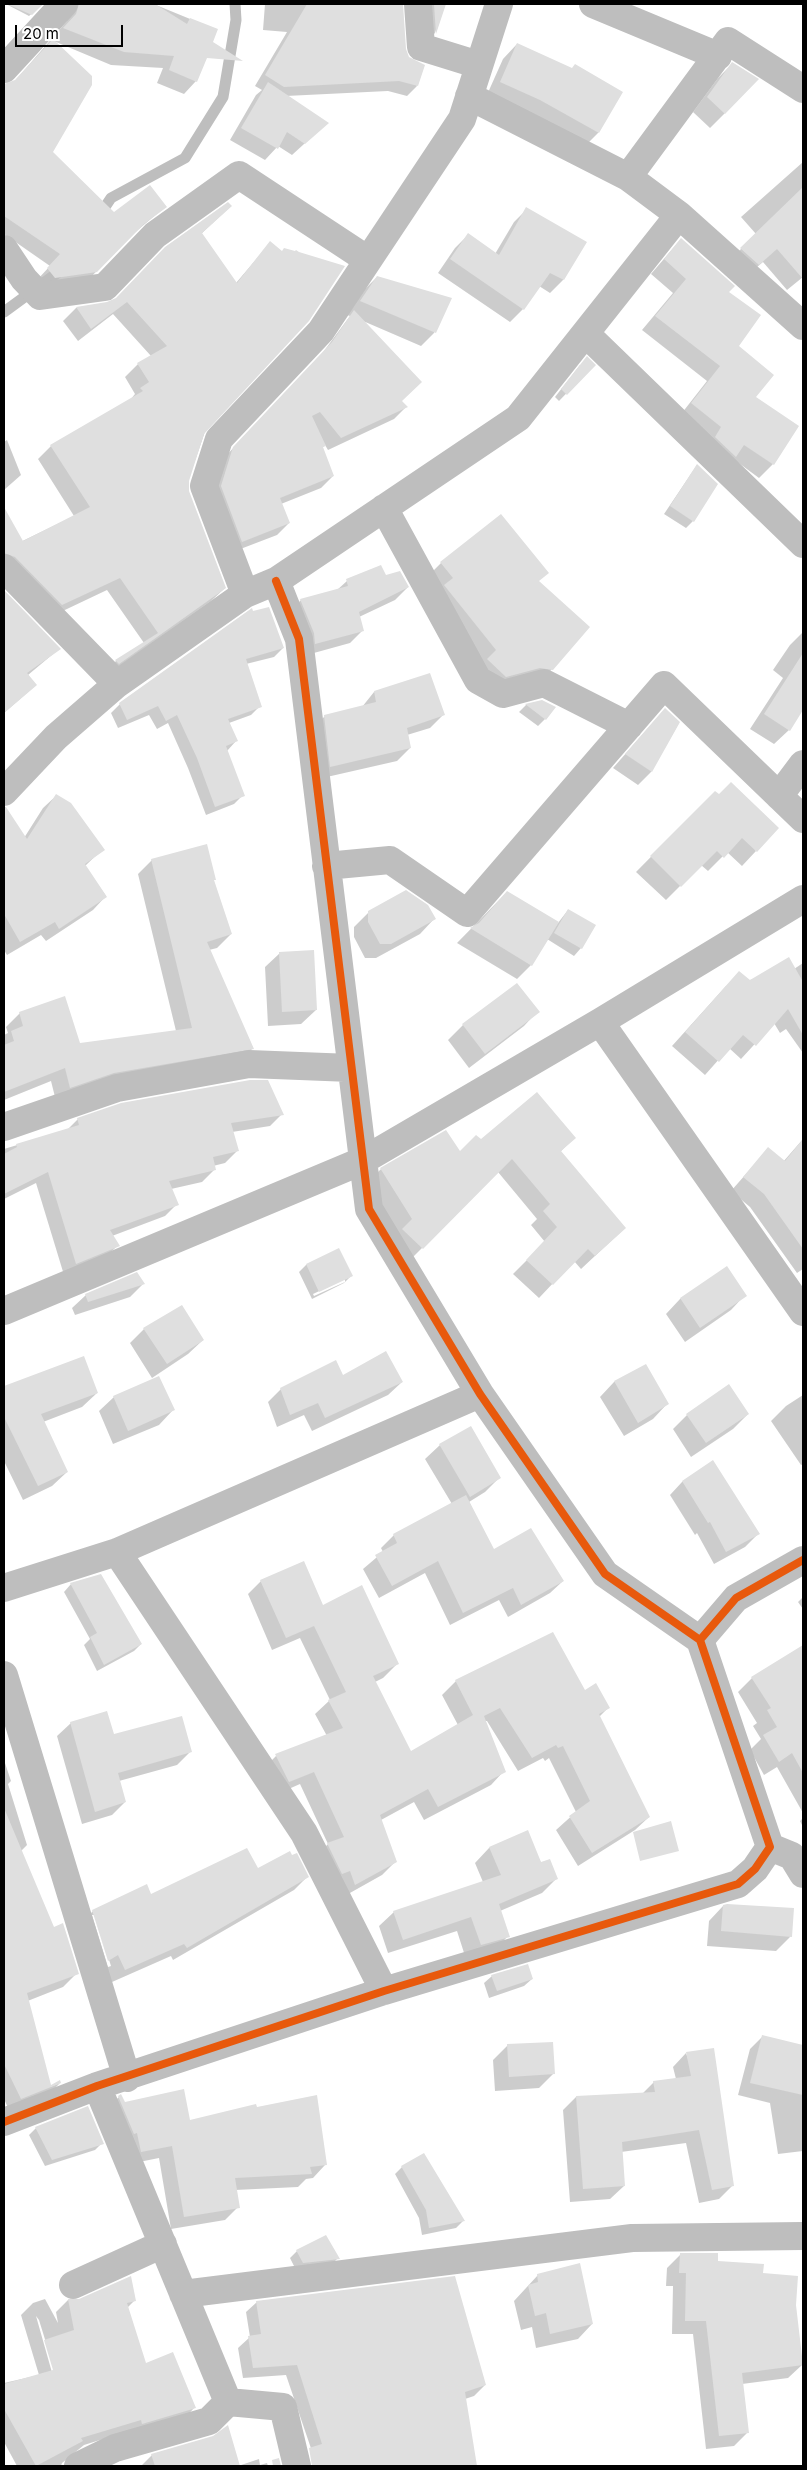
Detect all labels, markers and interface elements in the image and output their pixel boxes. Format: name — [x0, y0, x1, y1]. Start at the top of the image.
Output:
scale bar — [18, 15, 125, 47]
text: 20 m — [23, 24, 59, 43]

